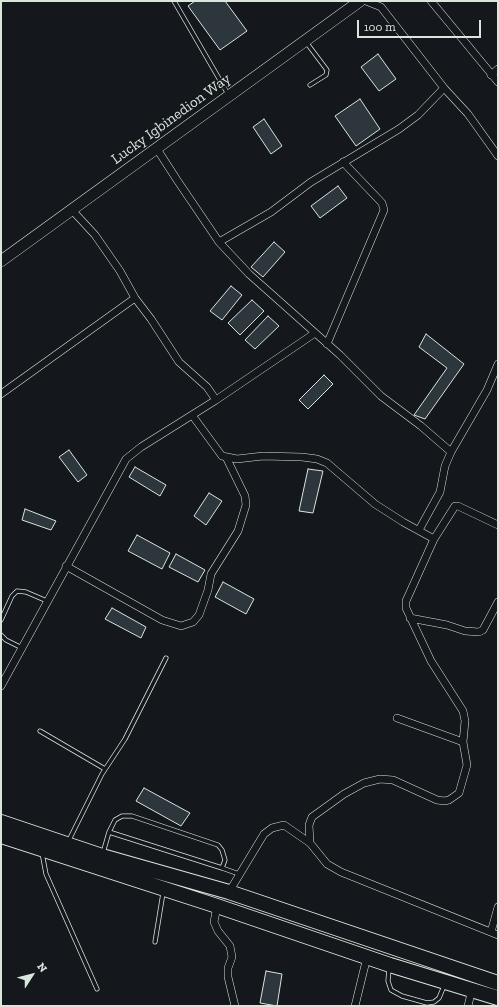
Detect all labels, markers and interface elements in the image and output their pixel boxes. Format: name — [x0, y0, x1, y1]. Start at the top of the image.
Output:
scale bar — [359, 12, 483, 38]
text: 100 m — [364, 20, 396, 34]
street label: Lucky Igbinedion Way — [108, 70, 234, 168]
north arrow — [12, 955, 52, 995]
text: N — [34, 960, 50, 975]

